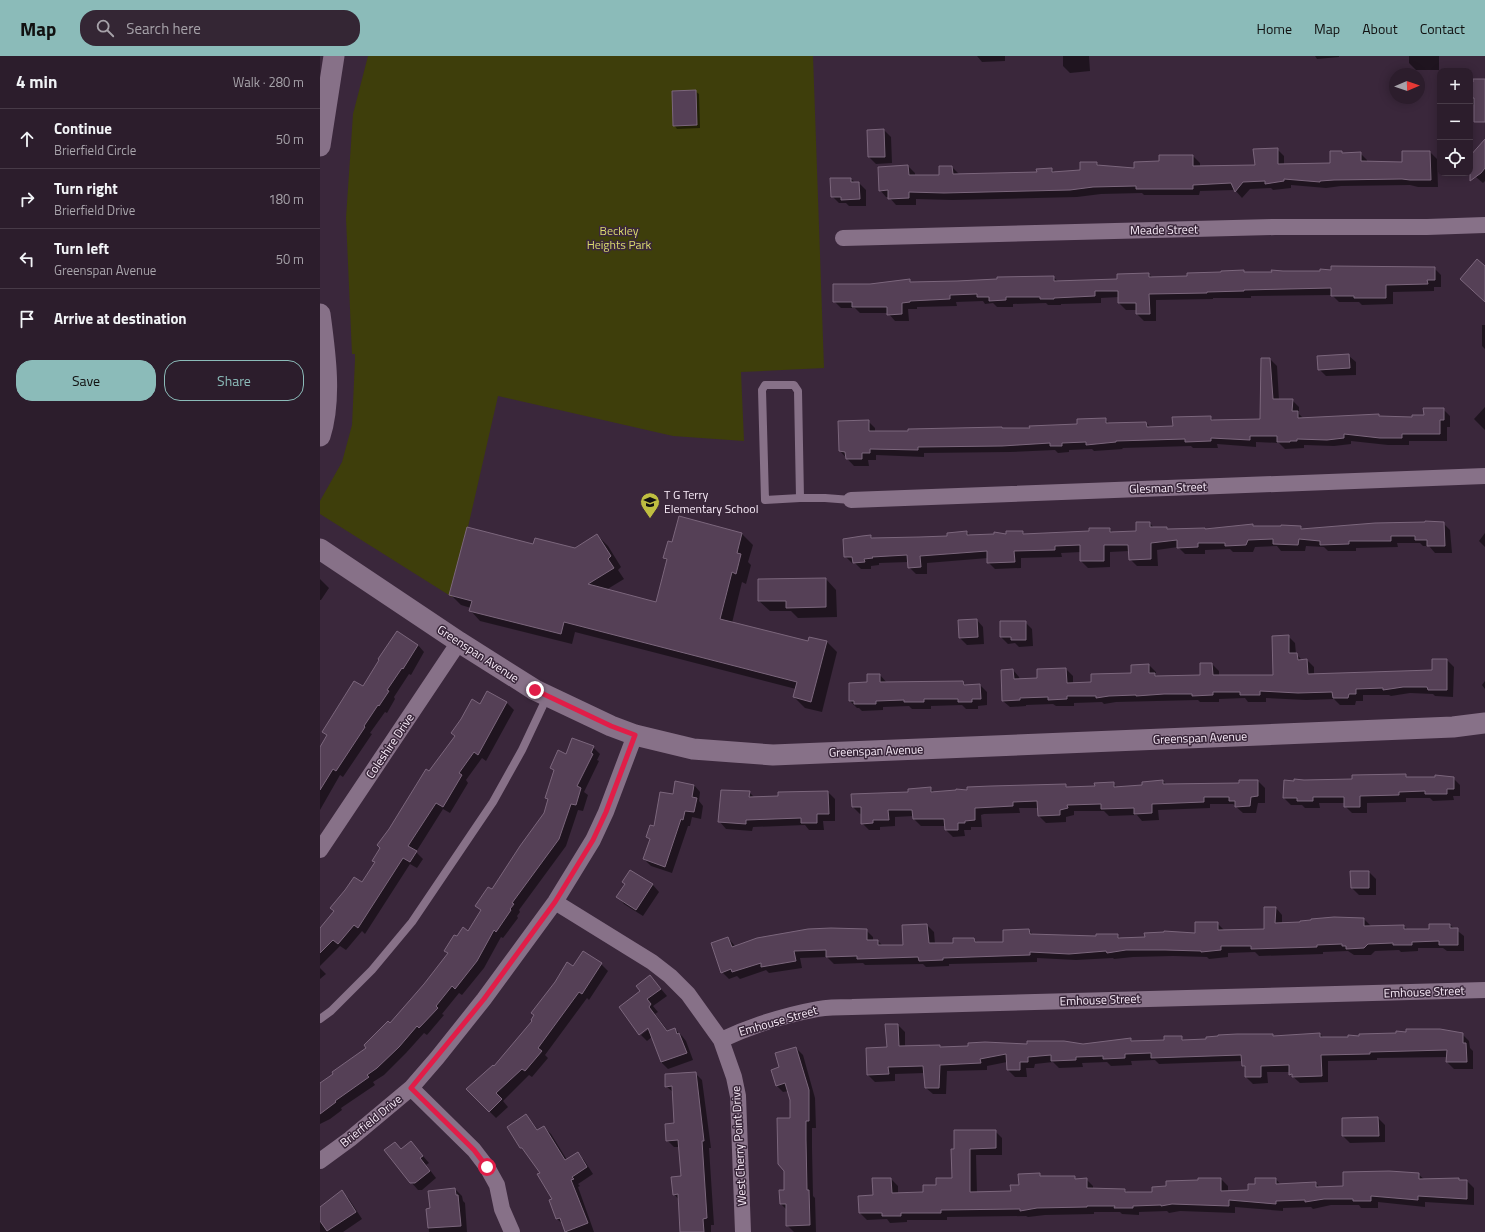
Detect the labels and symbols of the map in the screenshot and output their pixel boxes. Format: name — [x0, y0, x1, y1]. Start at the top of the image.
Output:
north arrow — [1389, 68, 1425, 104]
street label: Meade Street — [1130, 219, 1199, 240]
park label: Beckley Heights Park — [587, 221, 652, 254]
street label: Glesman Street — [1129, 477, 1208, 498]
place label: T G Terry Elementary School — [664, 485, 758, 518]
school or university icon: T G Terry Elementary School — [639, 491, 661, 519]
street label: Greenspan Avenue — [433, 620, 523, 687]
route end — [526, 681, 544, 699]
street label: Coleshire Drive — [361, 709, 418, 782]
street label: Greenspan Avenue — [1152, 726, 1248, 749]
street label: Greenspan Avenue — [828, 739, 924, 762]
street label: Emhouse Street — [1383, 981, 1466, 1002]
street label: Emhouse Street — [1059, 989, 1142, 1010]
street label: Emhouse Street — [736, 1000, 820, 1041]
street label: West Cherry Point Drive — [726, 1086, 751, 1207]
street label: Brierfield Drive — [336, 1090, 406, 1152]
route start — [478, 1158, 496, 1176]

